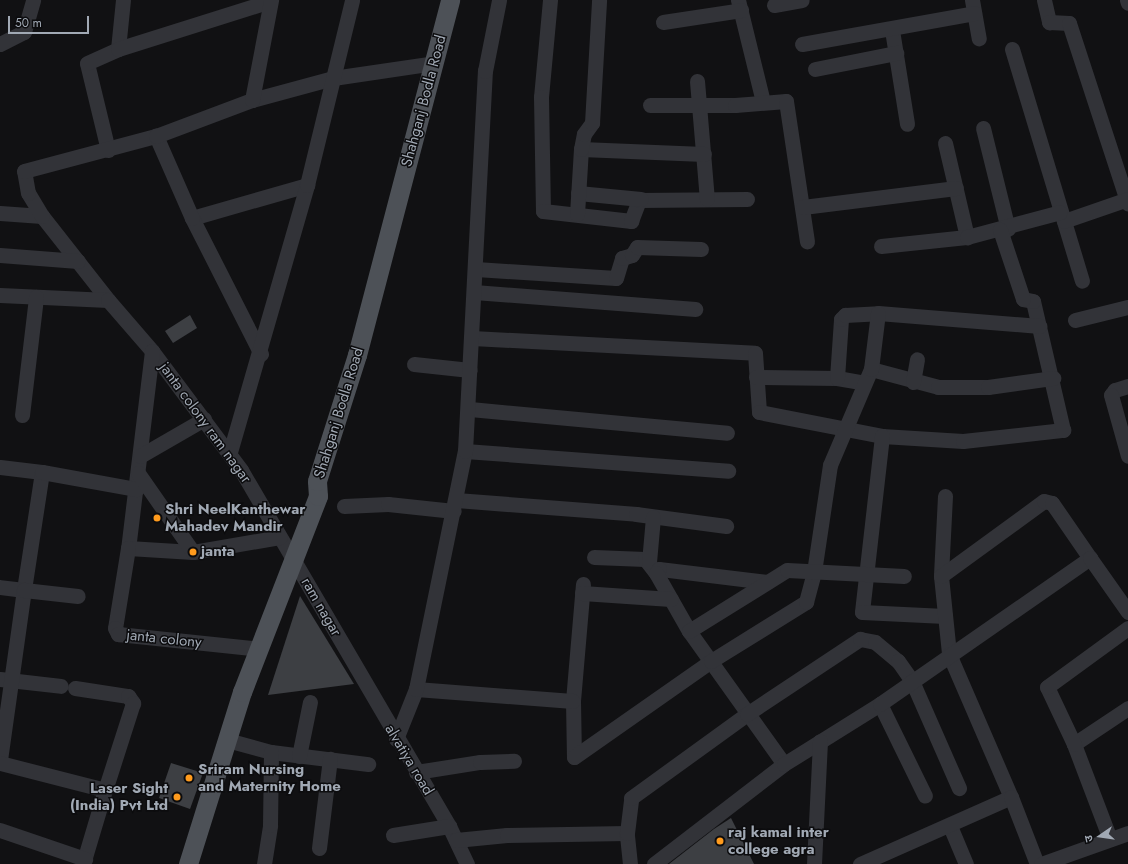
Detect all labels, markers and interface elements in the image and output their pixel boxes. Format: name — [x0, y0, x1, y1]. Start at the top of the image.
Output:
scale bar — [10, 8, 91, 34]
text: 50 m — [15, 14, 42, 32]
street label: Shahganj Bodla Road — [398, 33, 450, 169]
street label: Shahganj Bodla Road — [311, 345, 367, 481]
street label: janta colony ram nagar — [155, 359, 255, 487]
place label: Shri NeelKanthewar Mahadev Mandir — [165, 500, 305, 535]
marker: Shri NeelKanthewar Mahadev Mandir — [152, 513, 162, 523]
place label: janta — [201, 543, 235, 561]
marker: janta — [188, 547, 198, 557]
street label: ram nagar — [297, 575, 345, 639]
street label: janta colony — [125, 626, 203, 652]
street label: alvatiya road — [381, 721, 437, 799]
place label: Sriram Nursing and Maternity Home — [198, 760, 341, 795]
marker: Sriram Nursing and Maternity Home — [183, 772, 195, 784]
place label: Laser Sight (India) Pvt Ltd — [70, 779, 168, 814]
marker: Laser Sight (India) Pvt Ltd — [171, 791, 183, 803]
north arrow — [1080, 816, 1120, 856]
place label: raj kamal inter college agra — [728, 823, 829, 858]
text: उ — [1080, 834, 1097, 844]
marker: raj kamal inter college agra — [715, 836, 725, 846]

